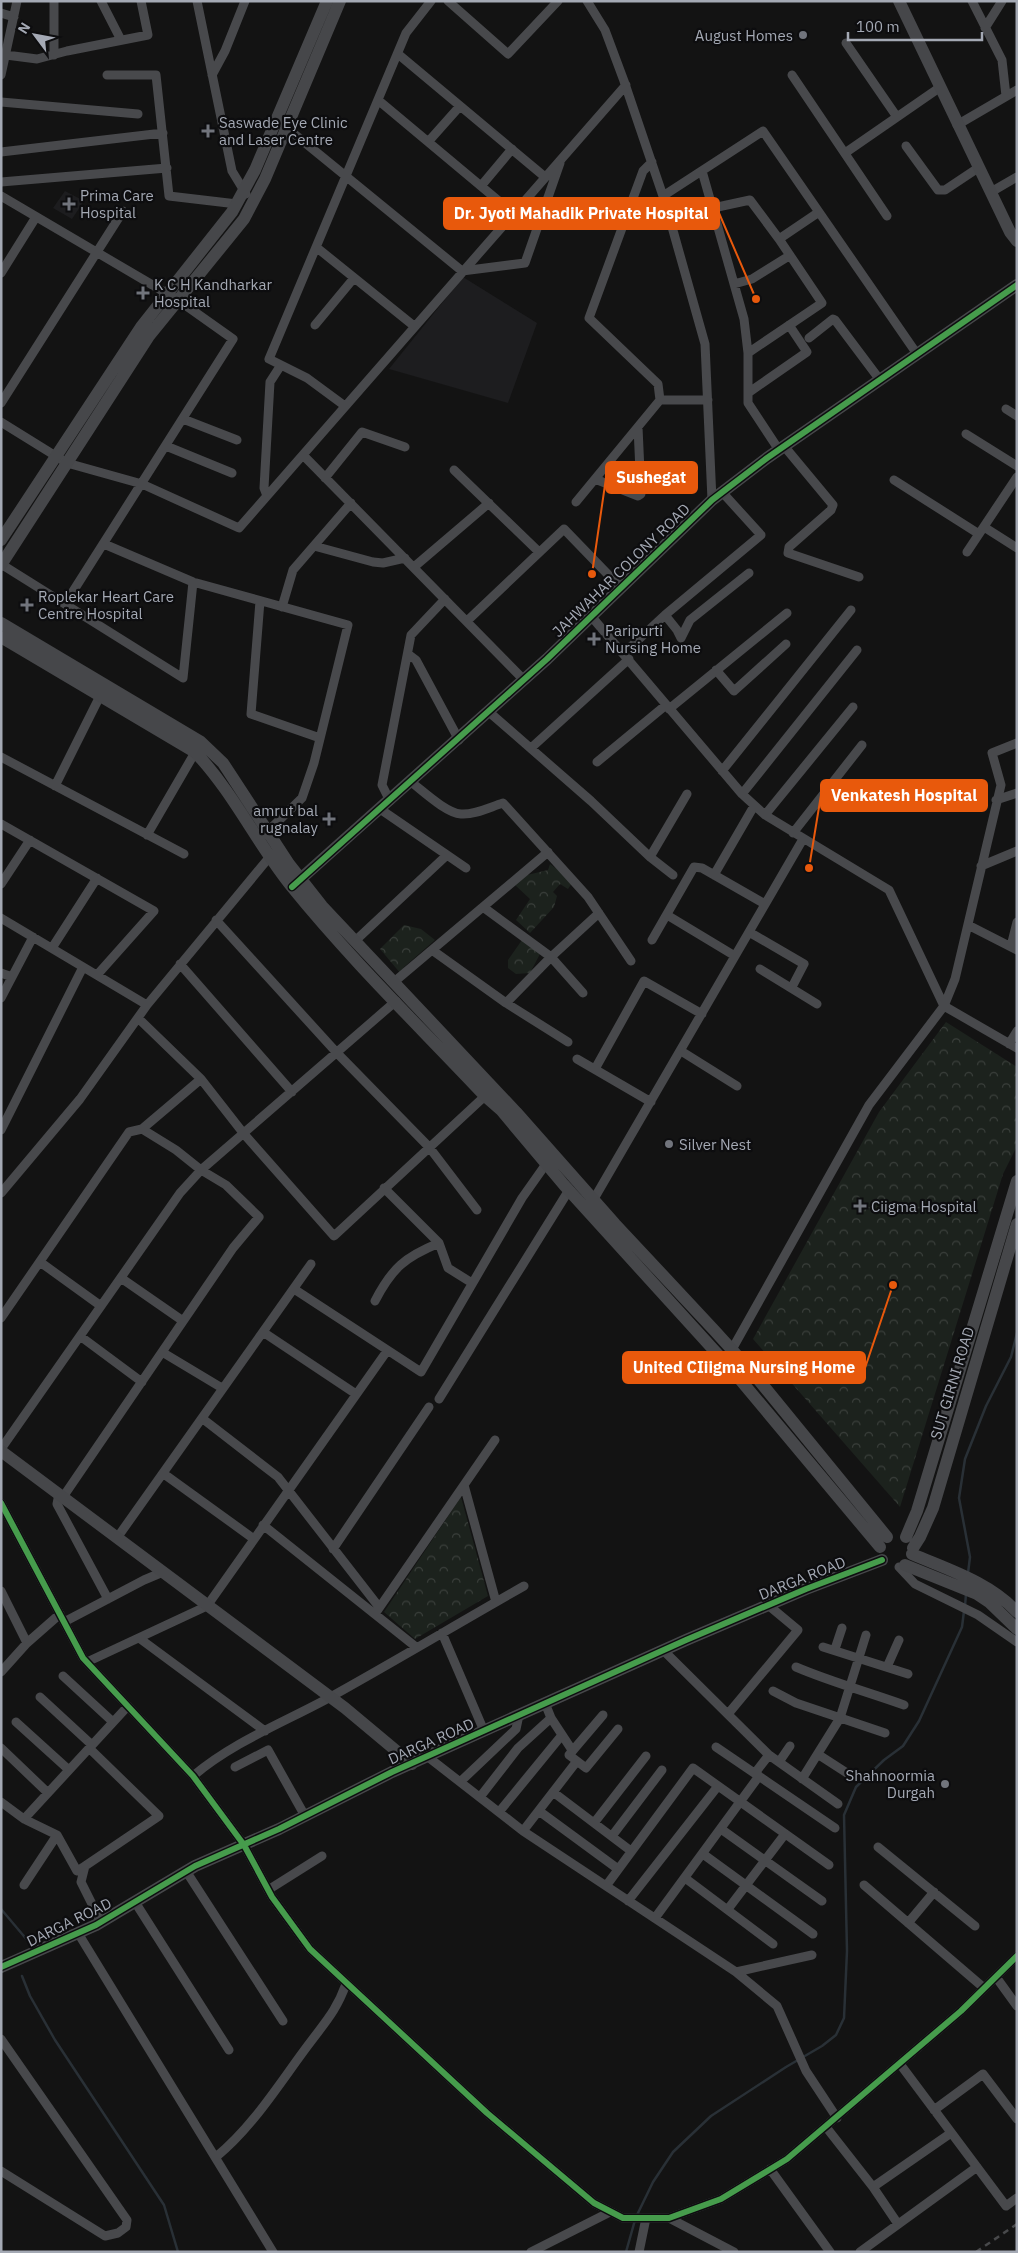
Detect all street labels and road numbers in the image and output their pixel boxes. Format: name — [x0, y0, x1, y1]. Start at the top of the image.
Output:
street label: JAHWAHAR COLONY ROAD — [548, 499, 694, 641]
street label: SUT GIRNI ROAD — [926, 1324, 978, 1442]
street label: DARGA ROAD — [756, 1552, 848, 1604]
street label: DARGA ROAD — [385, 1714, 477, 1768]
street label: DARGA ROAD — [23, 1893, 115, 1951]

